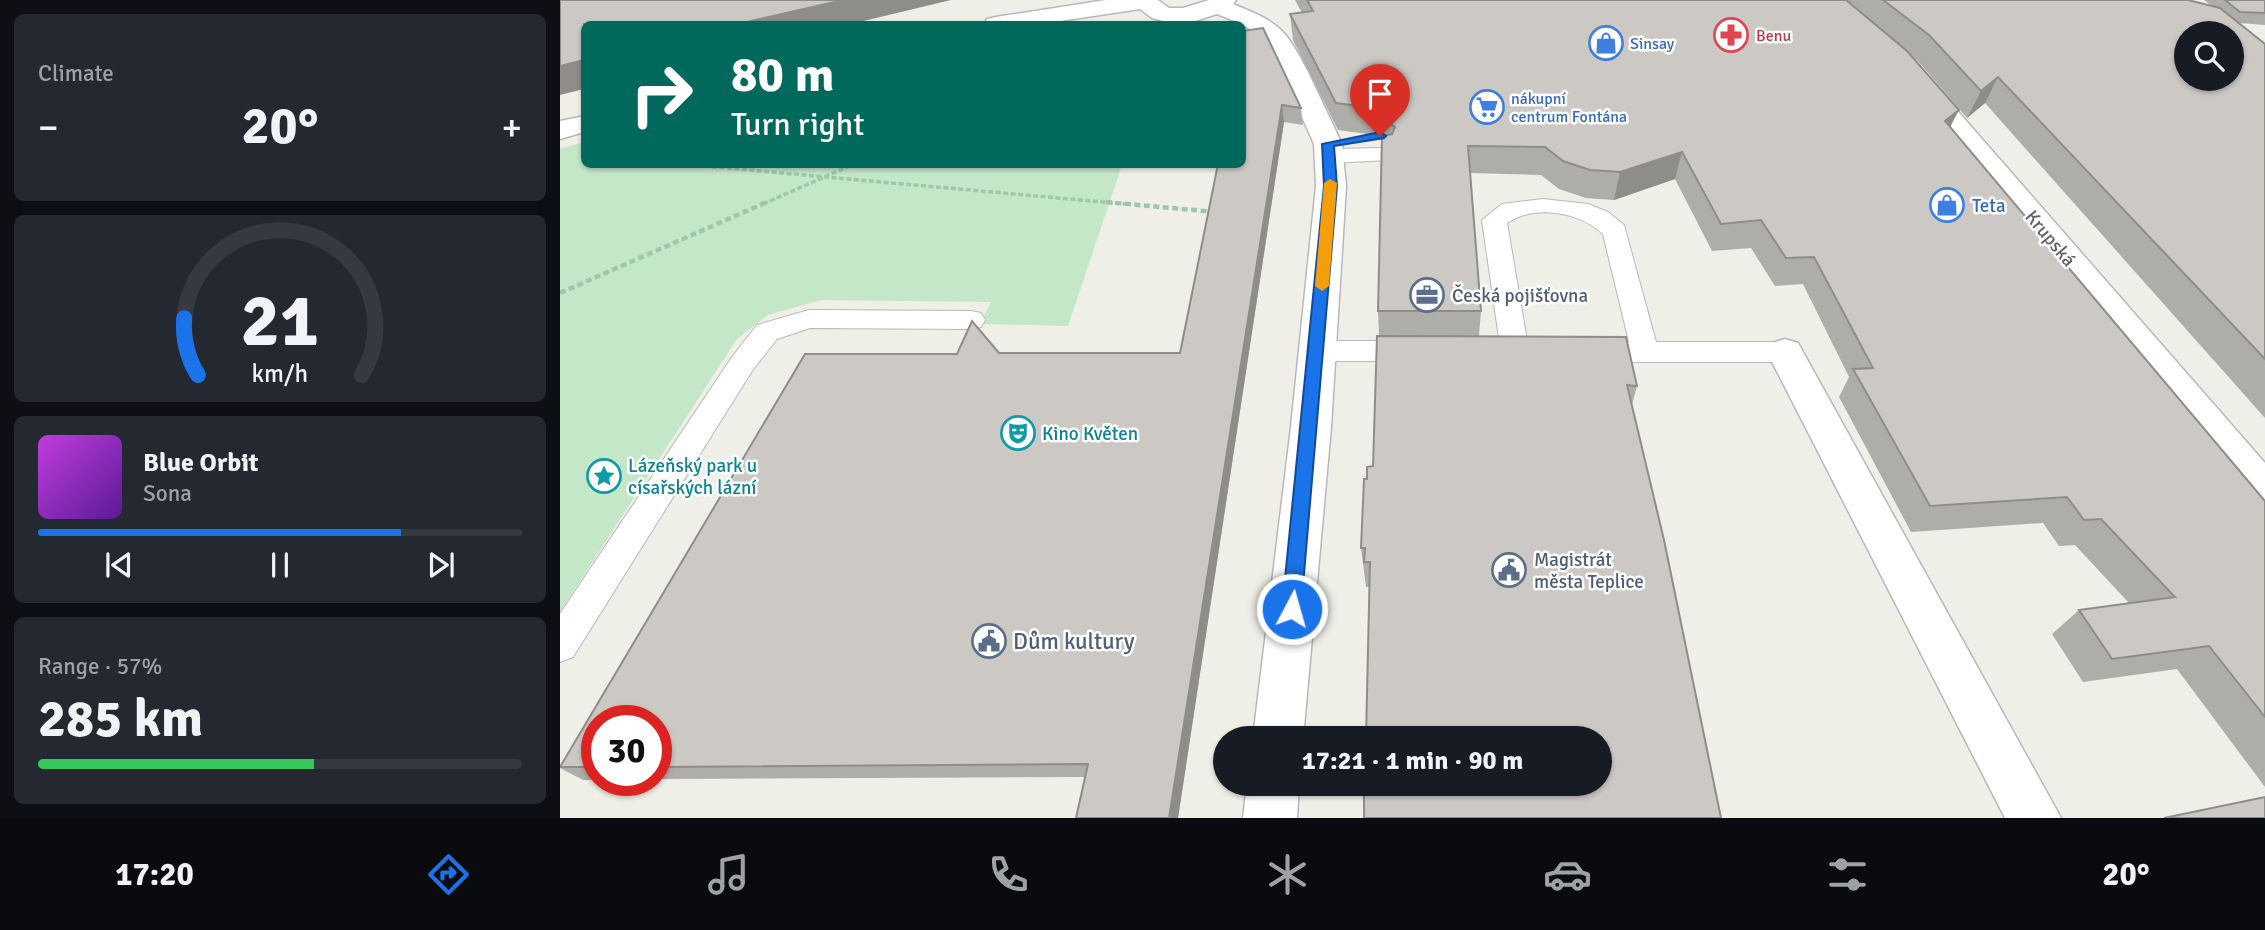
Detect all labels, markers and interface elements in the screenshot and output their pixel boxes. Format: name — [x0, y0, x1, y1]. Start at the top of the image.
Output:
pharmacy icon: Benu — [1712, 16, 1750, 54]
map controls — [2174, 21, 2244, 91]
button: search — [2174, 21, 2244, 91]
shop icon: Sinsay — [1587, 24, 1625, 62]
place label: Benu — [1756, 26, 1791, 46]
place label: Sinsay — [1630, 34, 1675, 54]
text: 80 m — [731, 45, 834, 105]
icon: right — [616, 49, 707, 140]
text: Climate — [38, 59, 114, 88]
pin — [1350, 64, 1410, 136]
icon: arrive — [1361, 75, 1399, 113]
supermarket icon: nákupní centrum Fontána — [1468, 88, 1506, 126]
place label: nákupní centrum Fontána — [1511, 89, 1627, 127]
text: 20° — [242, 94, 318, 158]
text: − — [38, 104, 59, 151]
text: + — [501, 104, 522, 151]
text: Turn right — [731, 105, 864, 144]
shop icon: Teta — [1928, 186, 1966, 224]
place label: Teta — [1972, 194, 2006, 218]
street label: Krupská — [2020, 206, 2081, 272]
office icon: Česká pojišťovna — [1408, 276, 1446, 314]
text: 21 — [241, 277, 319, 366]
place label: Česká pojišťovna — [1452, 283, 1588, 308]
text: km/h — [252, 357, 308, 388]
theatre icon: Kino Květen — [999, 414, 1037, 452]
place label: Kino Květen — [1042, 422, 1138, 446]
text: Blue Orbit — [143, 447, 259, 479]
place label: Lázeňský park u císařských lázní — [628, 454, 757, 500]
place icon: Lázeňský park u císařských lázní — [585, 457, 623, 495]
text: Sona — [143, 479, 192, 508]
icon: previous — [100, 546, 138, 584]
icon: pause — [261, 546, 299, 584]
icon: next — [422, 546, 460, 584]
place label: Magistrát města Teplice — [1534, 548, 1644, 594]
public building icon: Magistrát města Teplice — [1490, 551, 1528, 589]
position arrow — [1255, 572, 1329, 646]
public building icon: Dům kultury — [970, 622, 1008, 660]
place label: Dům kultury — [1013, 627, 1135, 656]
text: Range · 57% — [38, 652, 162, 681]
text: 285 km — [38, 687, 203, 751]
speed limit sign: 30 — [581, 705, 672, 796]
text: 17:21 · 1 min · 90 m — [1302, 745, 1523, 777]
icon: directions — [424, 850, 473, 899]
icon: music — [704, 850, 753, 899]
icon: phone — [984, 850, 1033, 899]
icon: climate — [1263, 850, 1312, 899]
icon: car — [1543, 850, 1592, 899]
icon: filters — [1823, 850, 1872, 899]
text: 17:20 — [115, 855, 194, 894]
text: 20° — [2102, 855, 2150, 894]

